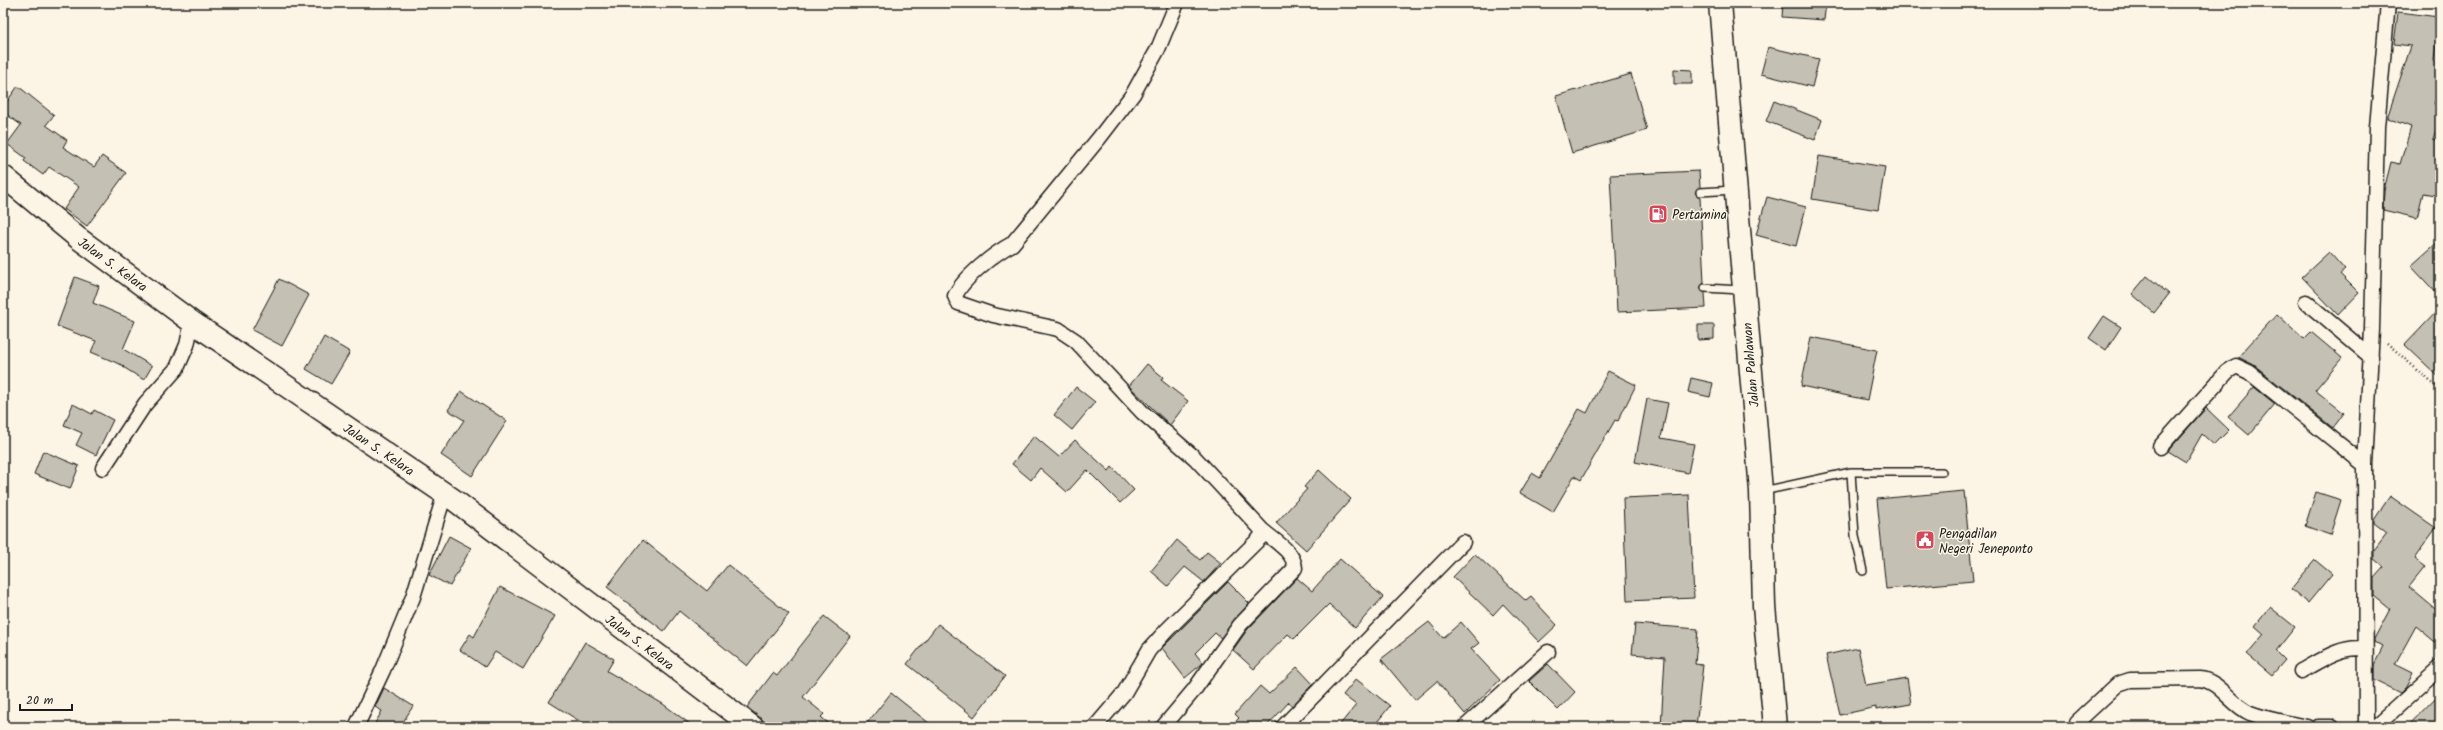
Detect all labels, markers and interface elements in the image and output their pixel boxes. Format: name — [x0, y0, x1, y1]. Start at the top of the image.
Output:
fuel station icon: Pertamina — [1647, 203, 1669, 225]
place label: Pertamina — [1672, 205, 1727, 226]
street label: Jalan S. Kelara — [73, 233, 151, 298]
street label: Jalan Pahlawan — [1737, 322, 1766, 408]
street label: Jalan S. Kelara — [338, 419, 418, 482]
place label: Pengadilan Negeri Jeneponto — [1939, 524, 2033, 560]
public building icon: Pengadilan Negeri Jeneponto — [1914, 529, 1936, 551]
street label: Jalan S. Kelara — [600, 610, 678, 676]
scale bar — [20, 686, 72, 712]
text: 20 m — [26, 691, 54, 710]

